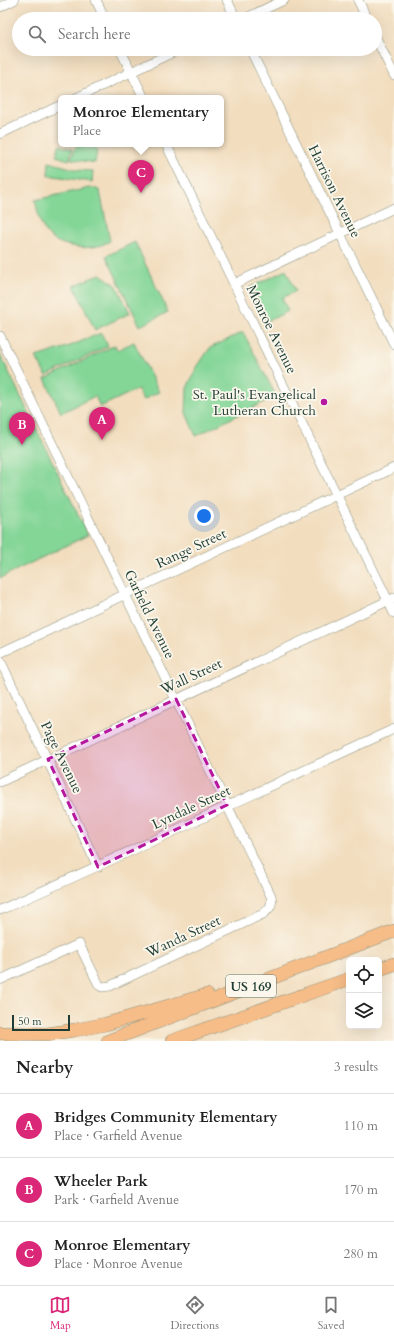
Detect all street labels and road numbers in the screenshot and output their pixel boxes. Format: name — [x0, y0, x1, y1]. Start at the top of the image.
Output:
street label: Harrison Avenue — [304, 142, 365, 241]
street label: Monroe Avenue — [242, 282, 301, 377]
street label: Range Street — [153, 524, 230, 573]
street label: Garfield Avenue — [120, 567, 179, 662]
street label: Wall Street — [156, 654, 226, 699]
street label: Page Avenue — [36, 718, 87, 796]
street label: Lyndale Street — [149, 781, 234, 834]
street label: Wanda Street — [142, 911, 224, 962]
road number: US 169 — [226, 975, 276, 997]

